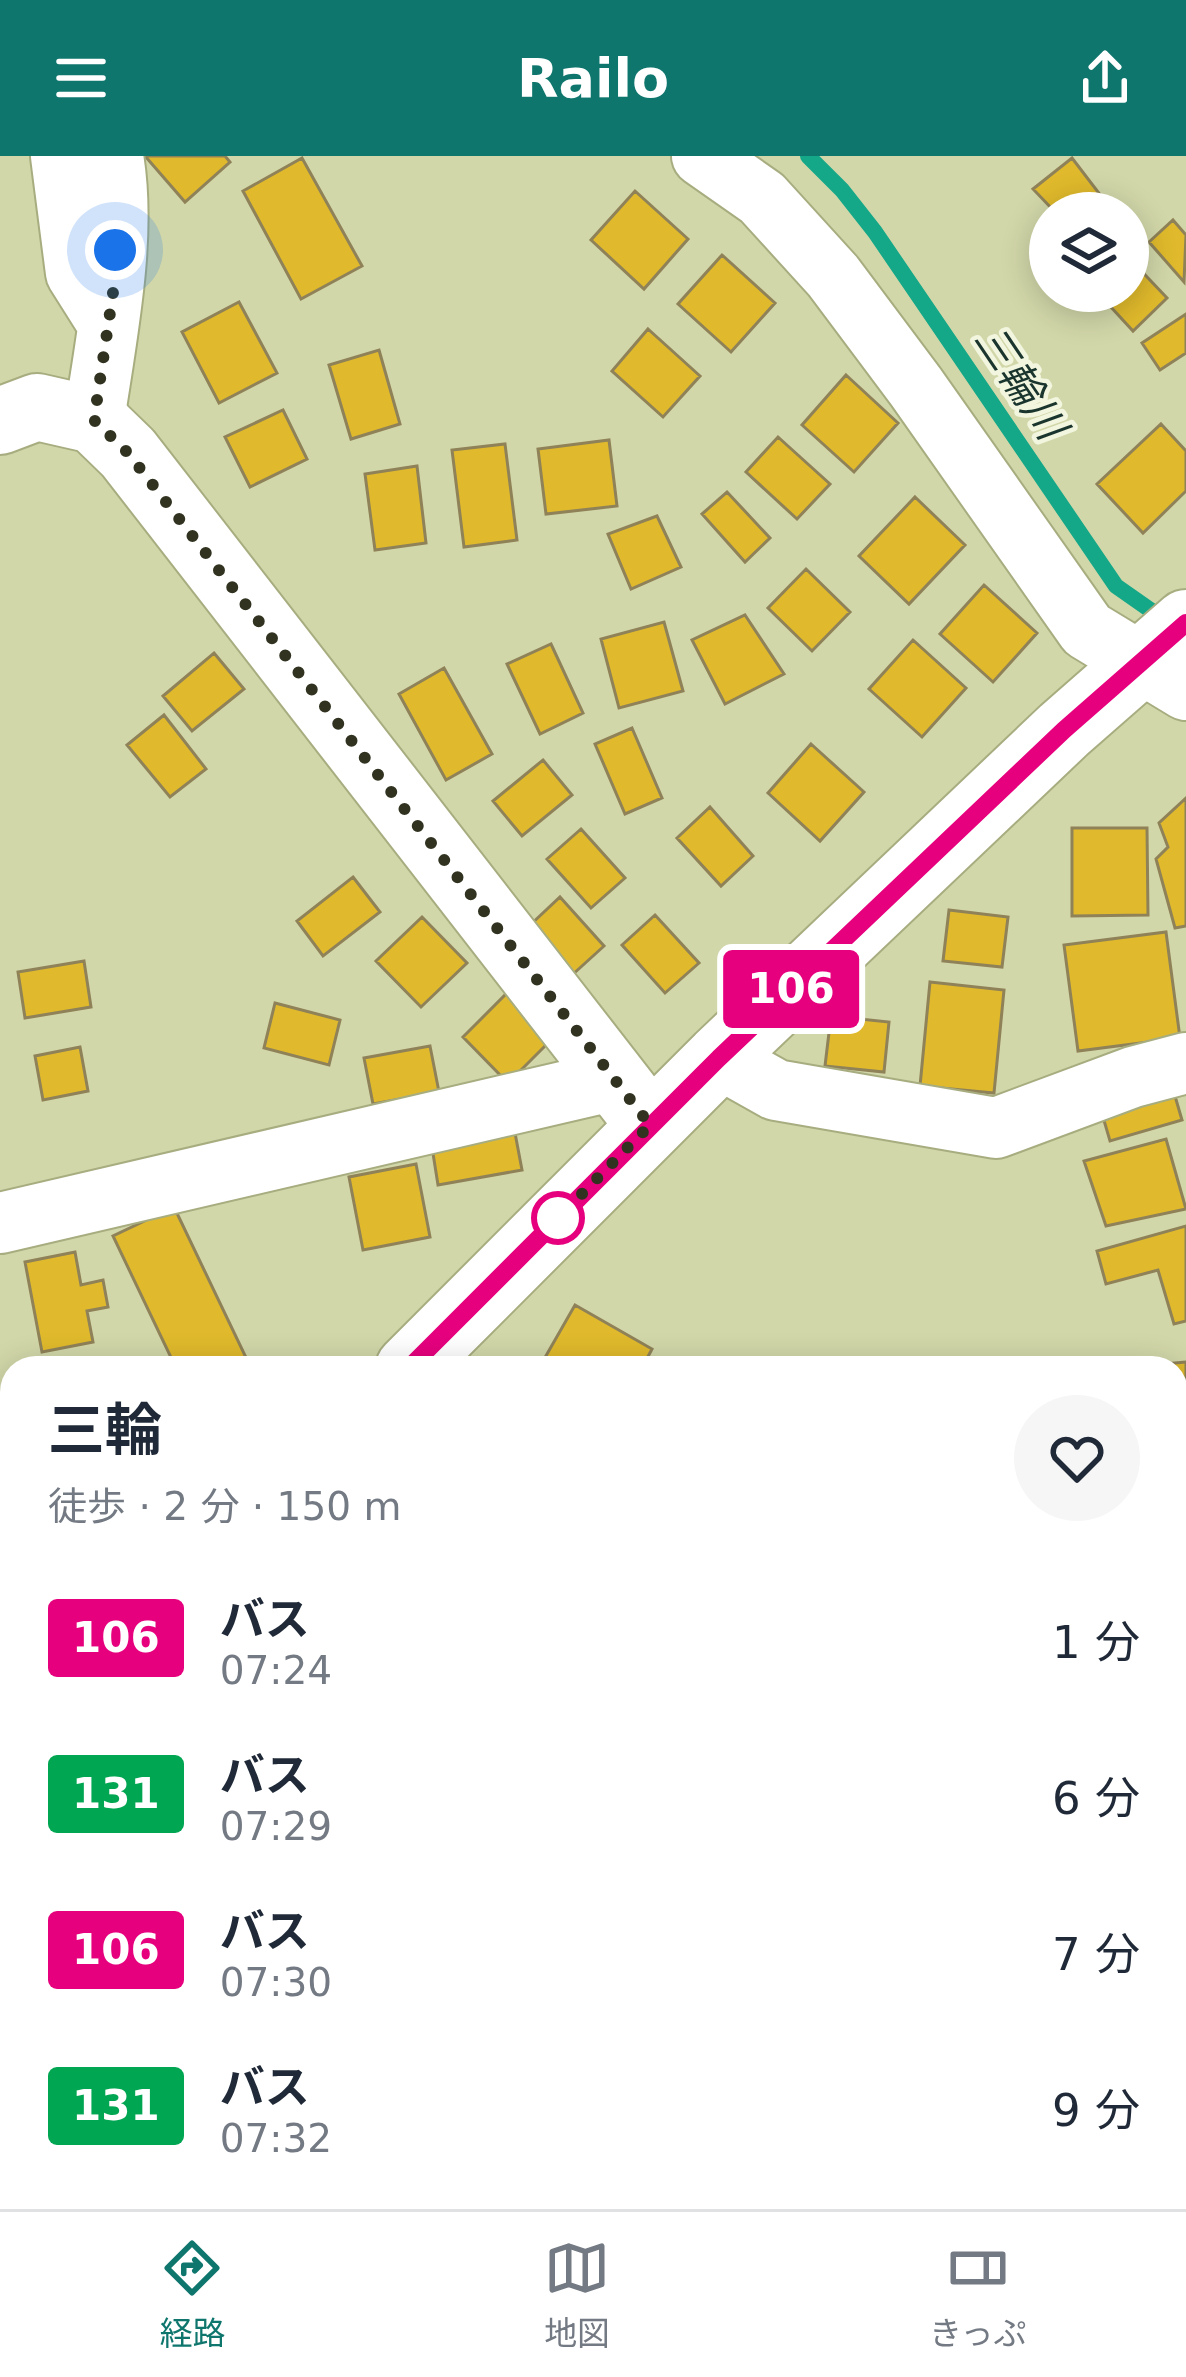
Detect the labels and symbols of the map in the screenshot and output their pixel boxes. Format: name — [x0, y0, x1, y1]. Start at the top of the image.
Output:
your location — [85, 220, 145, 280]
water label: 三輪川 — [965, 316, 1078, 452]
line badge: 106 — [722, 950, 860, 1028]
unlabelled marker — [533, 1193, 583, 1243]

